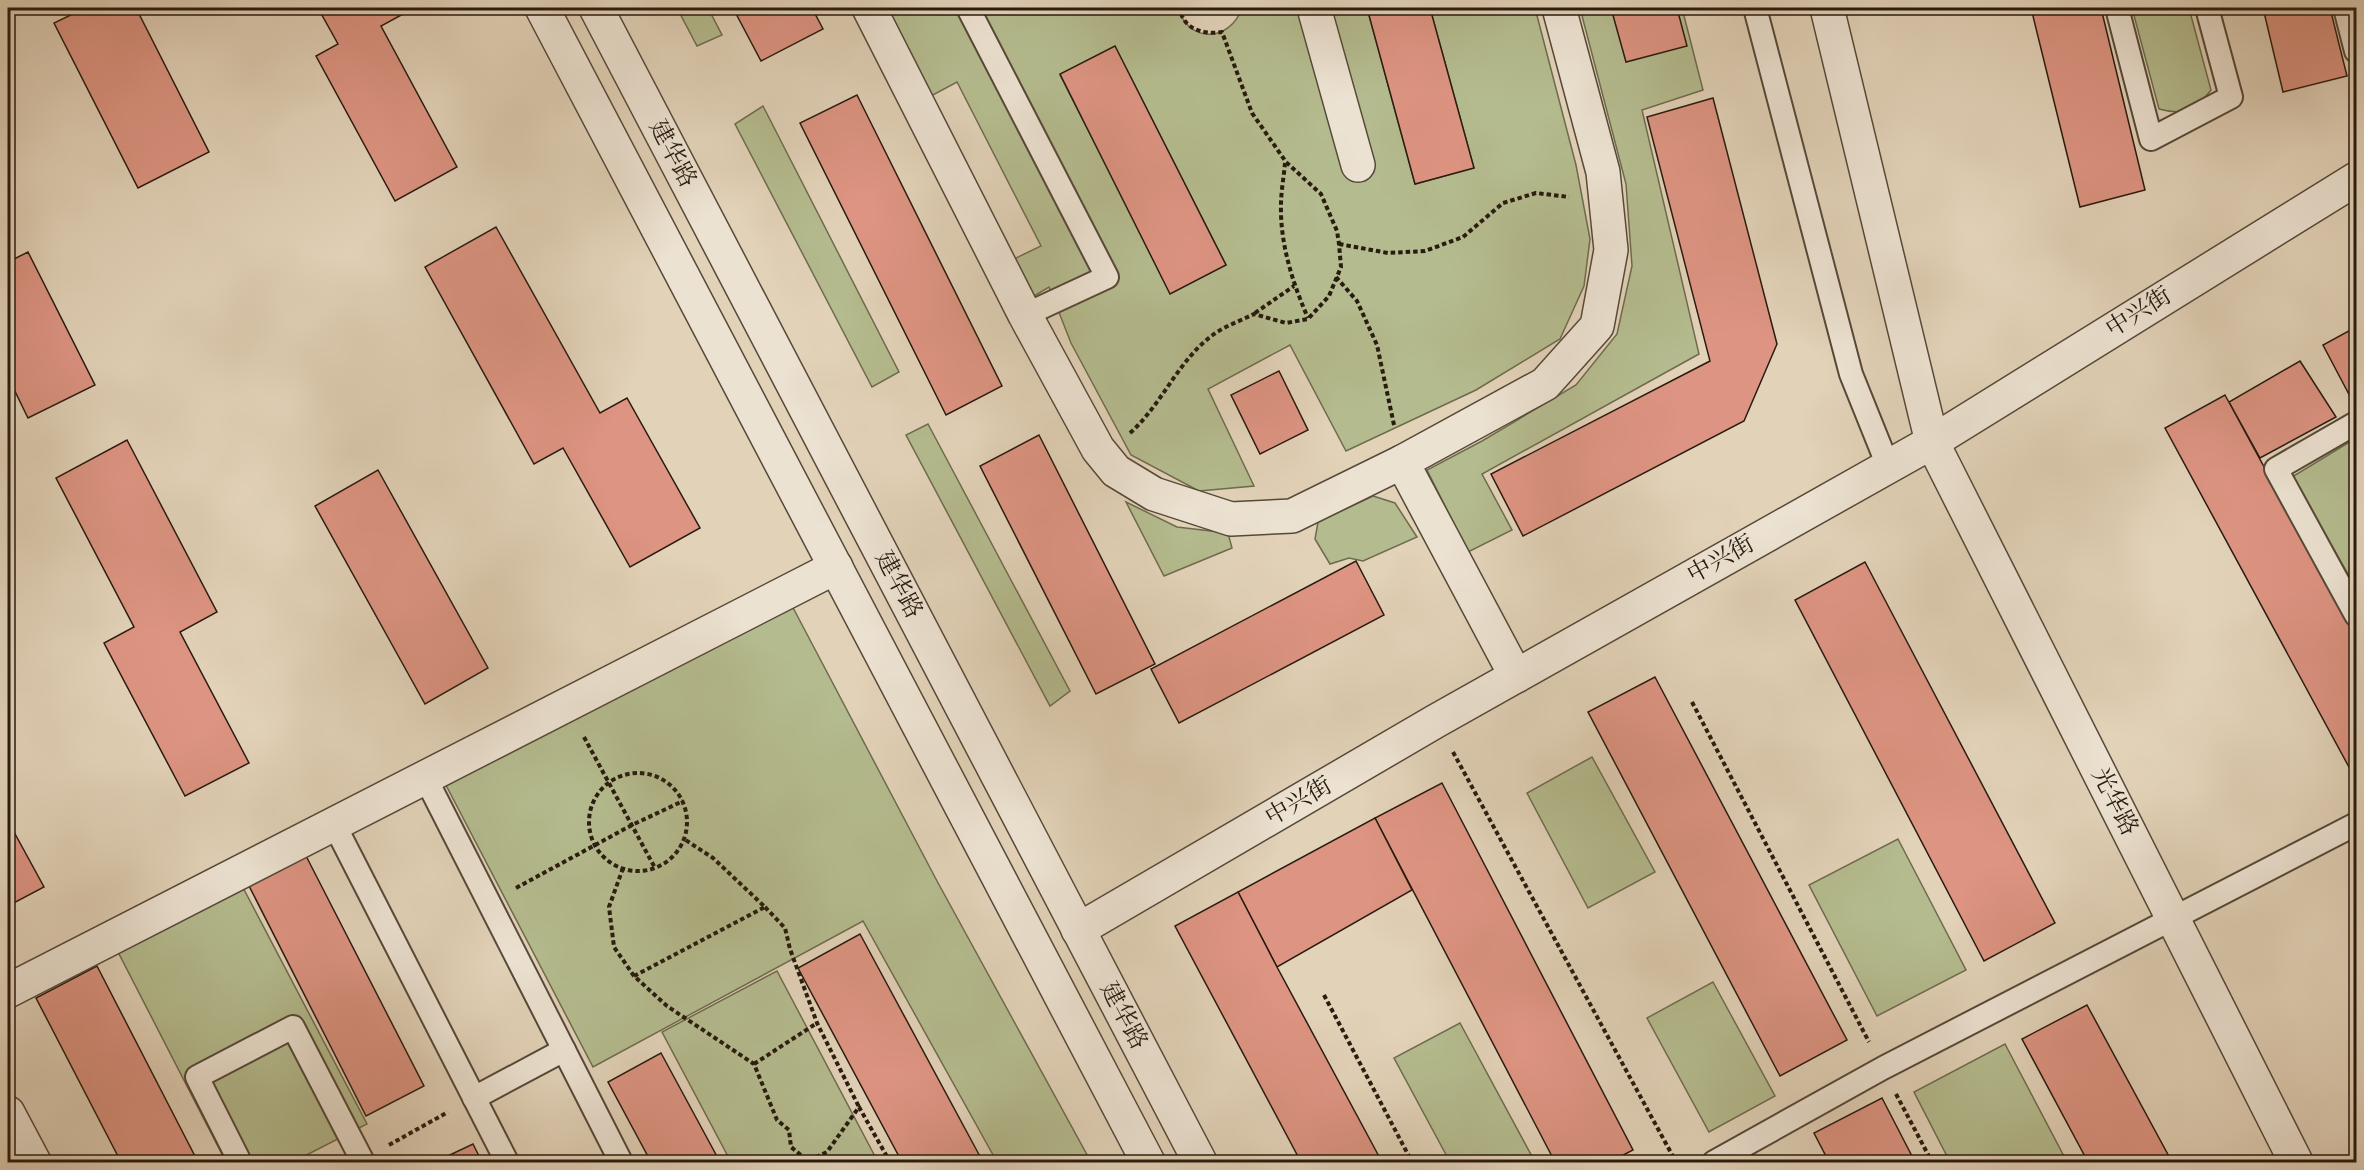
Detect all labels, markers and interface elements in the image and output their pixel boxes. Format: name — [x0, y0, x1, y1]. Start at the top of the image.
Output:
street label: 建华路 — [641, 115, 703, 193]
street label: 中兴街 — [2100, 281, 2178, 345]
street label: 中兴街 — [1682, 529, 1760, 591]
street label: 建华路 — [867, 546, 929, 624]
street label: 光华路 — [2084, 763, 2144, 841]
street label: 中兴街 — [1260, 771, 1338, 833]
street label: 建华路 — [1092, 977, 1154, 1055]

